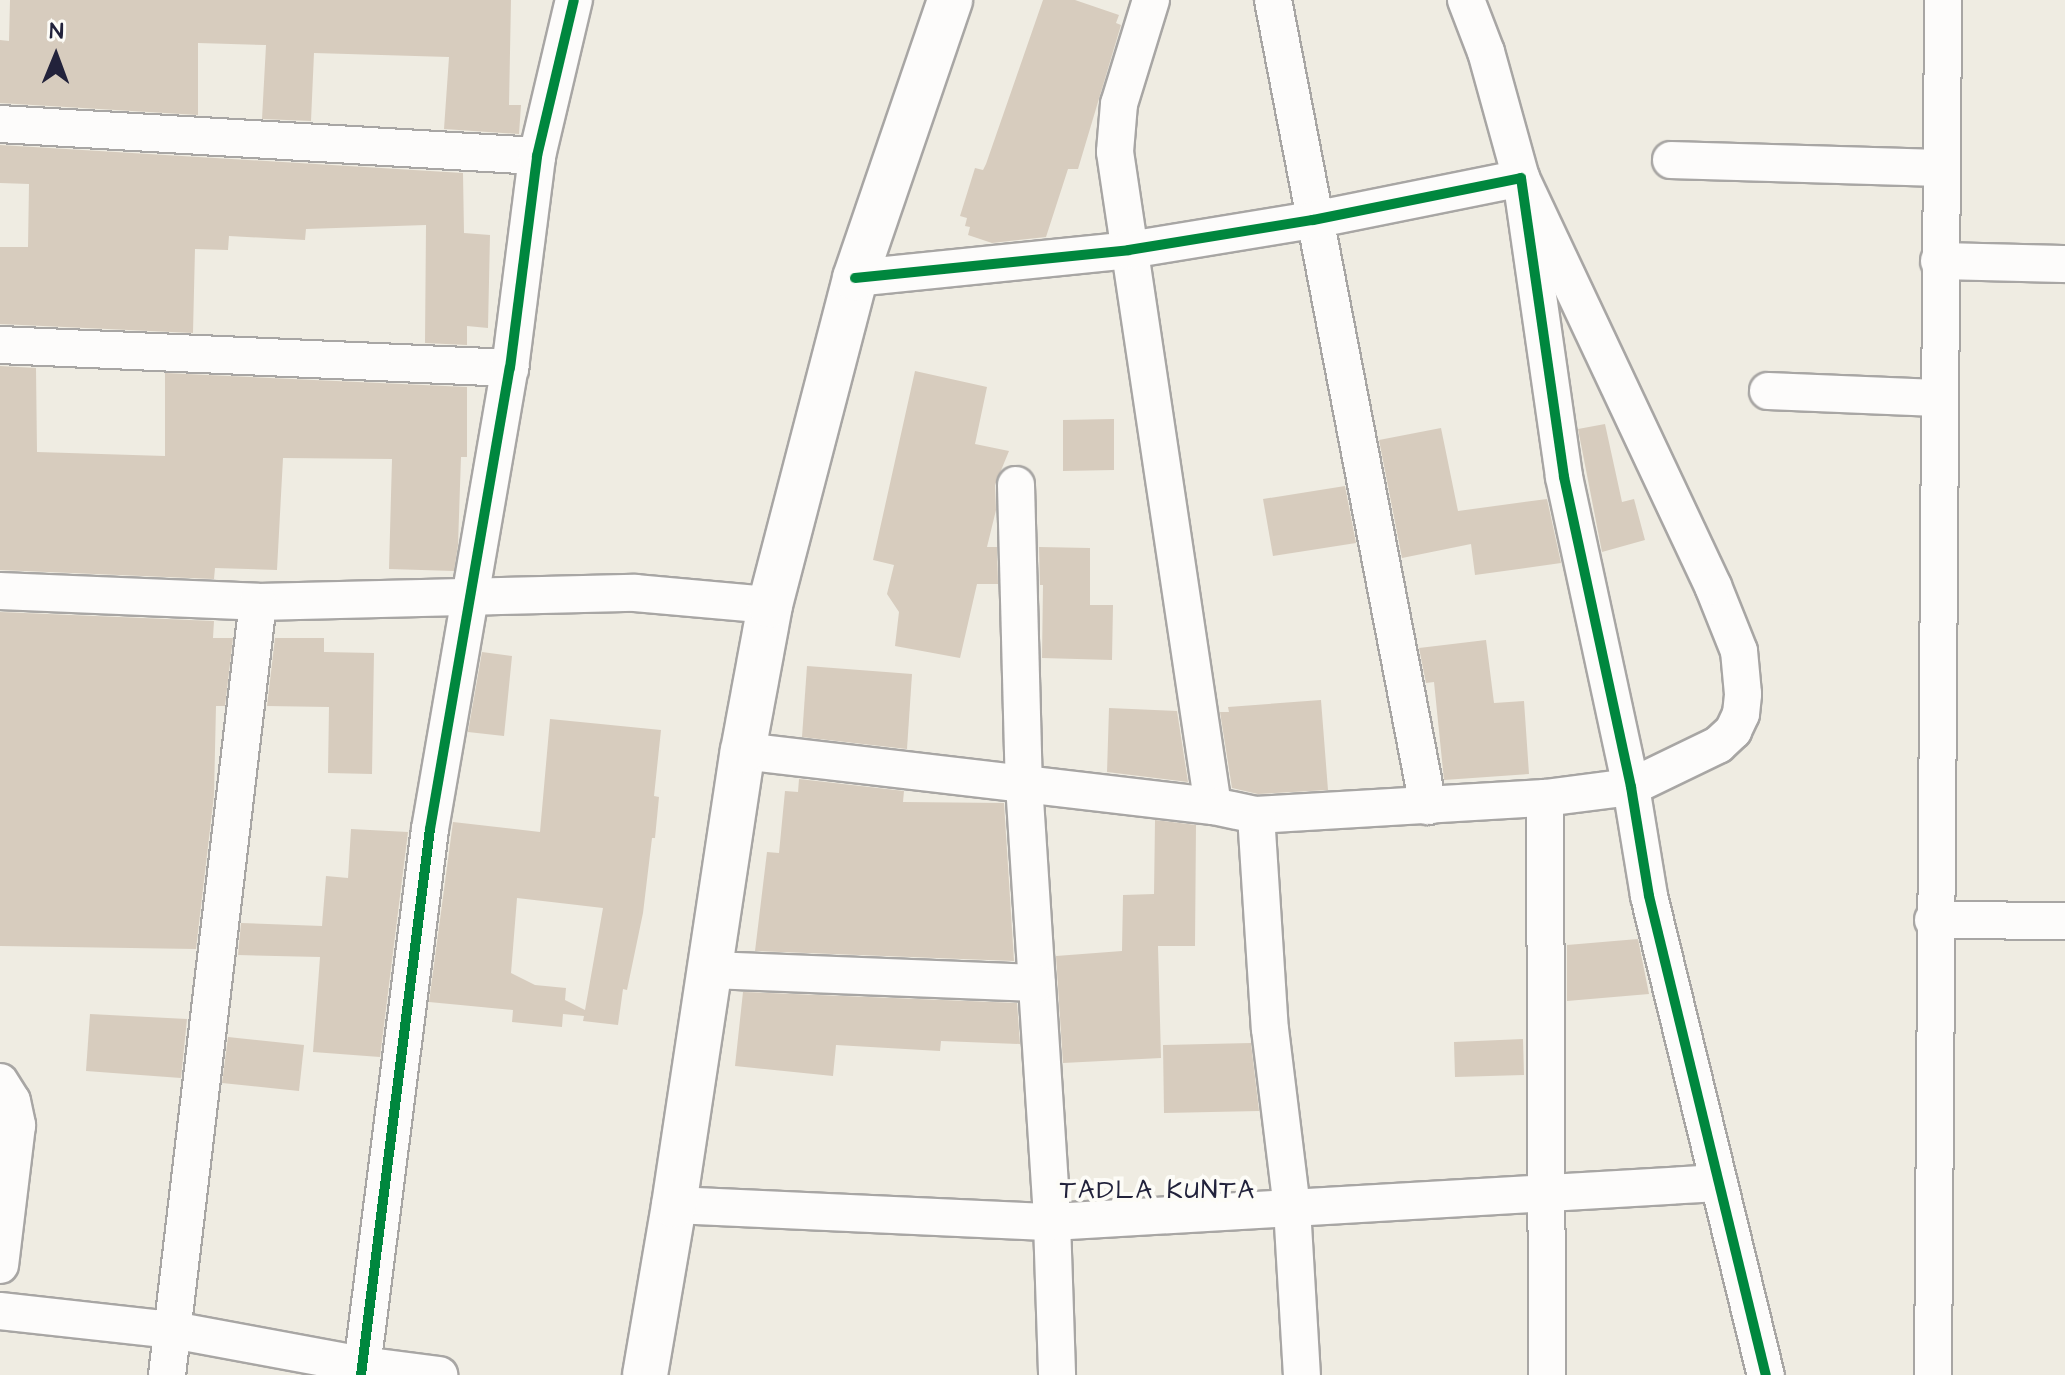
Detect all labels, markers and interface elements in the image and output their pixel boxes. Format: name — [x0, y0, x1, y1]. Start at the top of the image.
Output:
north arrow — [16, 16, 96, 96]
text: N — [49, 16, 64, 47]
district label: TADLA KUNTA — [1060, 1175, 1256, 1207]

